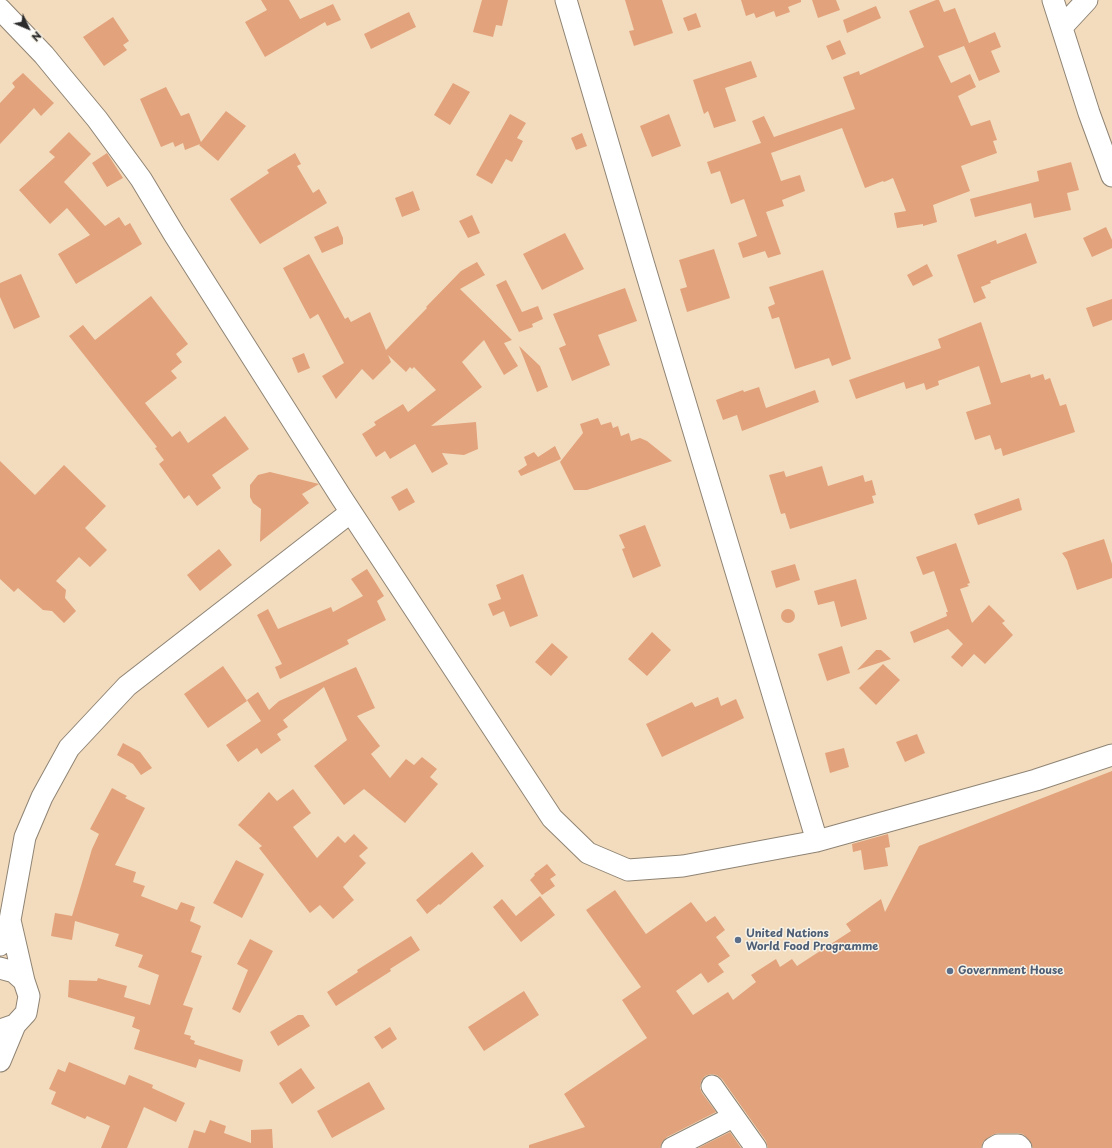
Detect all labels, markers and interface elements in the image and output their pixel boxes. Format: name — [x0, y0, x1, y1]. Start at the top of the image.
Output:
north arrow — [8, 8, 48, 48]
text: N — [28, 28, 46, 46]
place label: United Nations World Food Programme — [746, 927, 878, 953]
marker: United Nations World Food Programme — [733, 935, 743, 945]
place label: Government House — [958, 964, 1063, 978]
marker: Government House — [945, 966, 955, 976]

